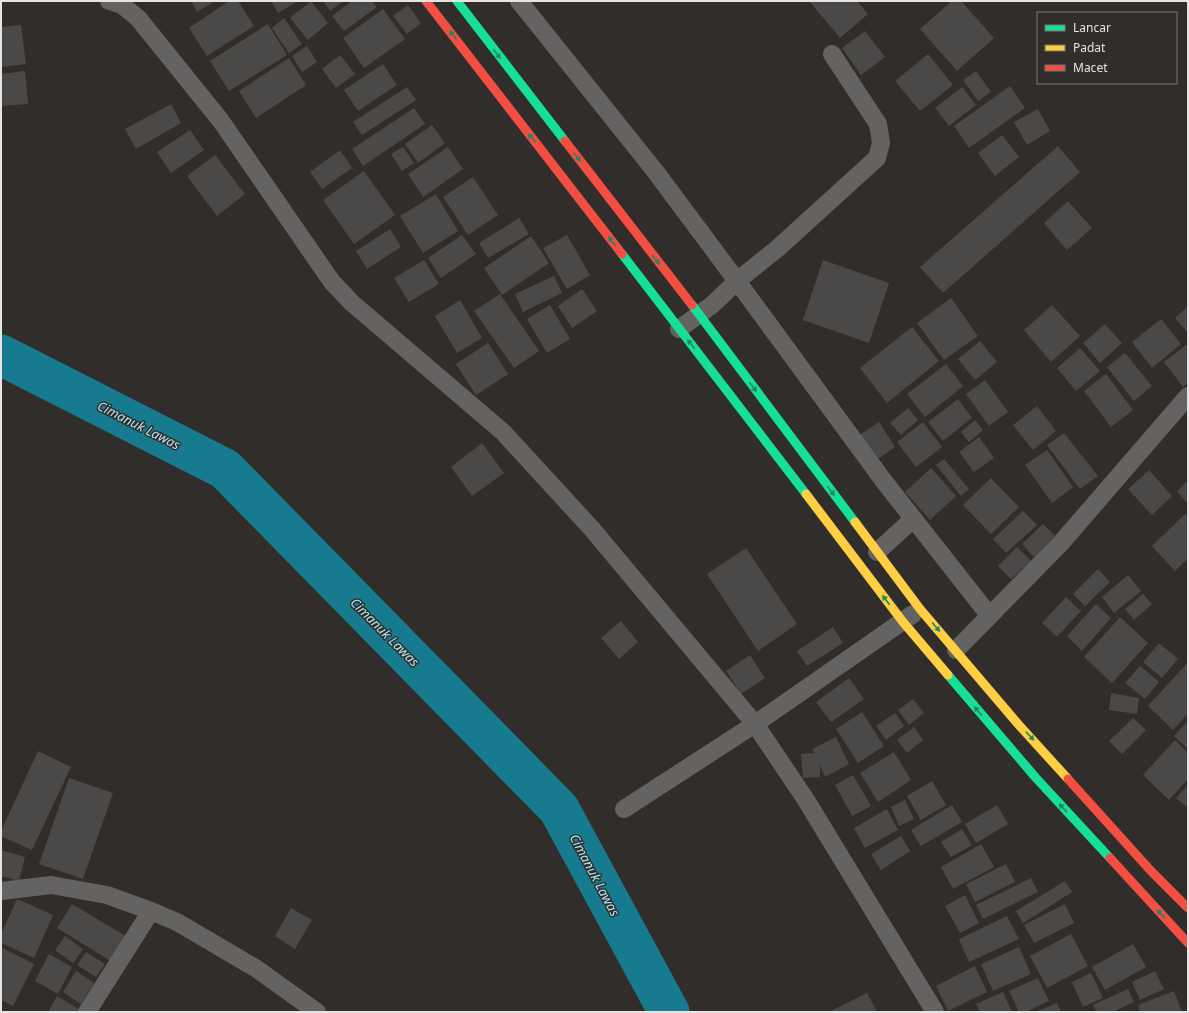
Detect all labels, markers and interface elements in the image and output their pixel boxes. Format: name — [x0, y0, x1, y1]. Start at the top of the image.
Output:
legend — [1037, 12, 1177, 84]
text: Lancar — [1073, 19, 1111, 36]
one-way arrow — [448, 30, 457, 41]
text: Padat — [1073, 39, 1106, 56]
one-way arrow — [493, 49, 502, 60]
text: Macet — [1073, 59, 1108, 76]
one-way arrow — [528, 133, 536, 143]
one-way arrow — [572, 152, 581, 163]
one-way arrow — [607, 235, 616, 246]
one-way arrow — [652, 255, 660, 266]
one-way arrow — [687, 338, 695, 349]
one-way arrow — [749, 382, 757, 392]
water label: Cimanuk Lawas — [95, 396, 184, 454]
one-way arrow — [826, 486, 834, 496]
water label: Cimanuk Lawas — [347, 594, 424, 671]
one-way arrow — [882, 594, 890, 605]
one-way arrow — [931, 622, 941, 632]
one-way arrow — [973, 706, 982, 716]
one-way arrow — [1025, 731, 1034, 741]
one-way arrow — [1059, 803, 1068, 814]
water label: Cimanuk Lawas — [566, 831, 624, 920]
one-way arrow — [1156, 909, 1166, 919]

